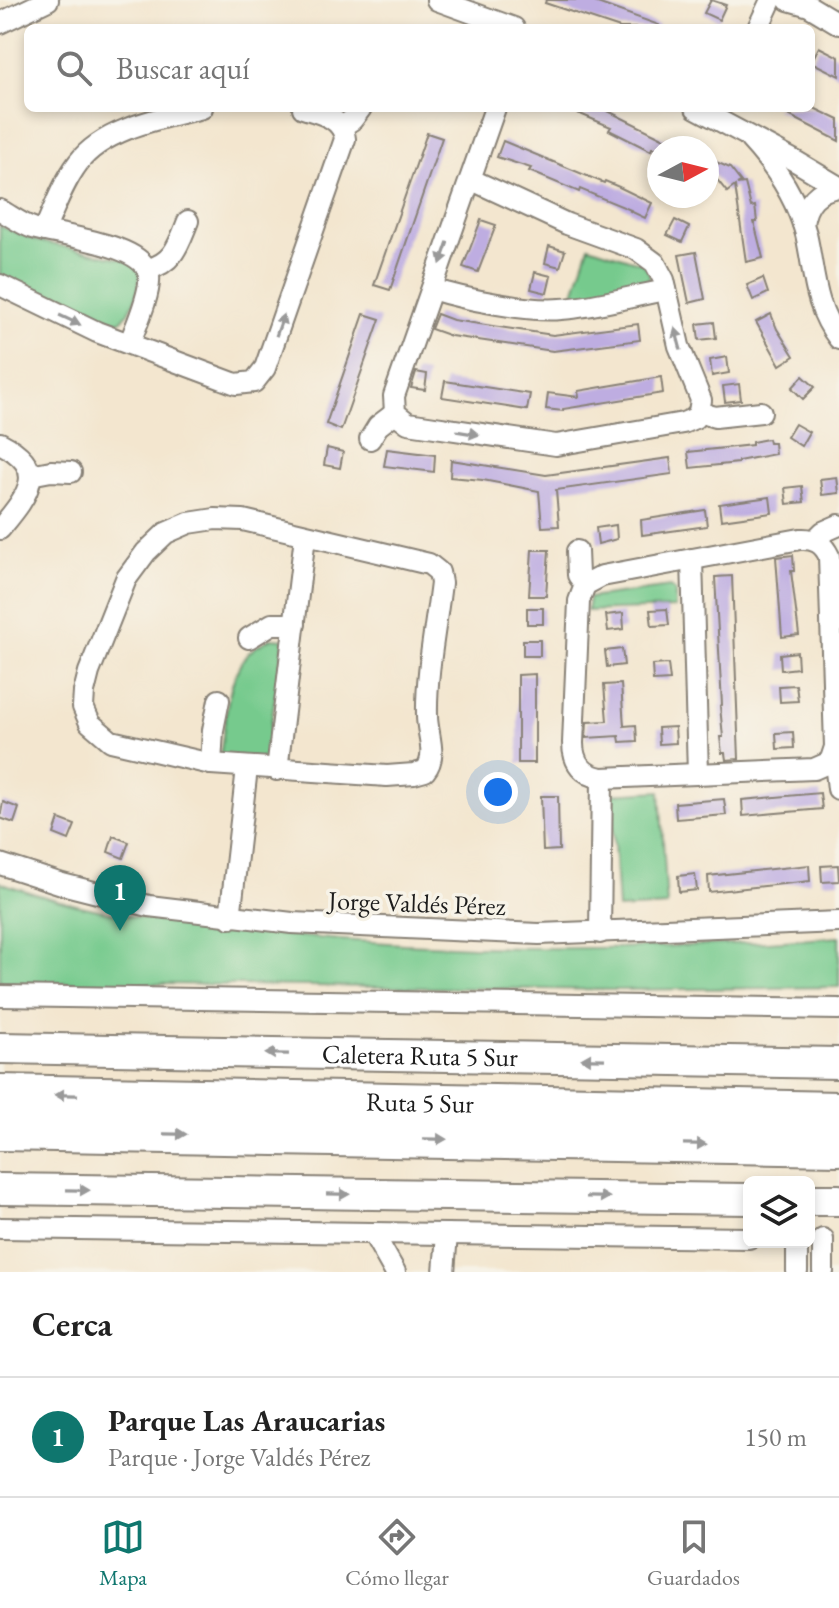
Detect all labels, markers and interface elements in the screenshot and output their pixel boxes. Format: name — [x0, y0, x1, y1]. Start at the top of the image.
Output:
search box — [24, 24, 815, 112]
icon: search — [52, 46, 96, 90]
text: Buscar aquí — [116, 49, 250, 88]
north arrow — [647, 136, 719, 208]
one-way arrow — [438, 242, 450, 266]
one-way arrow — [58, 313, 82, 326]
one-way arrow — [275, 313, 287, 337]
one-way arrow — [671, 326, 683, 351]
one-way arrow — [456, 428, 481, 440]
your location — [478, 772, 518, 812]
pin: 1 — [94, 865, 146, 931]
street label: Jorge Valdés Pérez — [326, 883, 506, 923]
street label: Caletera Ruta 5 Sur — [322, 1037, 519, 1074]
one-way arrow — [264, 1048, 289, 1061]
one-way arrow — [580, 1053, 605, 1065]
street label: Ruta 5 Sur — [365, 1084, 475, 1121]
one-way arrow — [53, 1089, 78, 1102]
one-way arrow — [163, 1128, 188, 1140]
one-way arrow — [423, 1133, 448, 1145]
one-way arrow — [683, 1137, 708, 1150]
map controls — [743, 1176, 815, 1248]
button: layers — [743, 1176, 815, 1248]
one-way arrow — [66, 1184, 91, 1196]
one-way arrow — [326, 1187, 351, 1200]
one-way arrow — [586, 1191, 611, 1203]
text: Cerca — [32, 1302, 112, 1346]
text: Parque Las Araucarias — [108, 1401, 385, 1440]
text: 1 — [51, 1420, 65, 1454]
text: 150 m — [744, 1420, 807, 1454]
text: Parque · Jorge Valdés Pérez — [108, 1440, 370, 1474]
tab: Mapa — [99, 1515, 147, 1592]
tab: Cómo llegar — [345, 1515, 449, 1592]
tab: Guardados — [647, 1515, 740, 1592]

